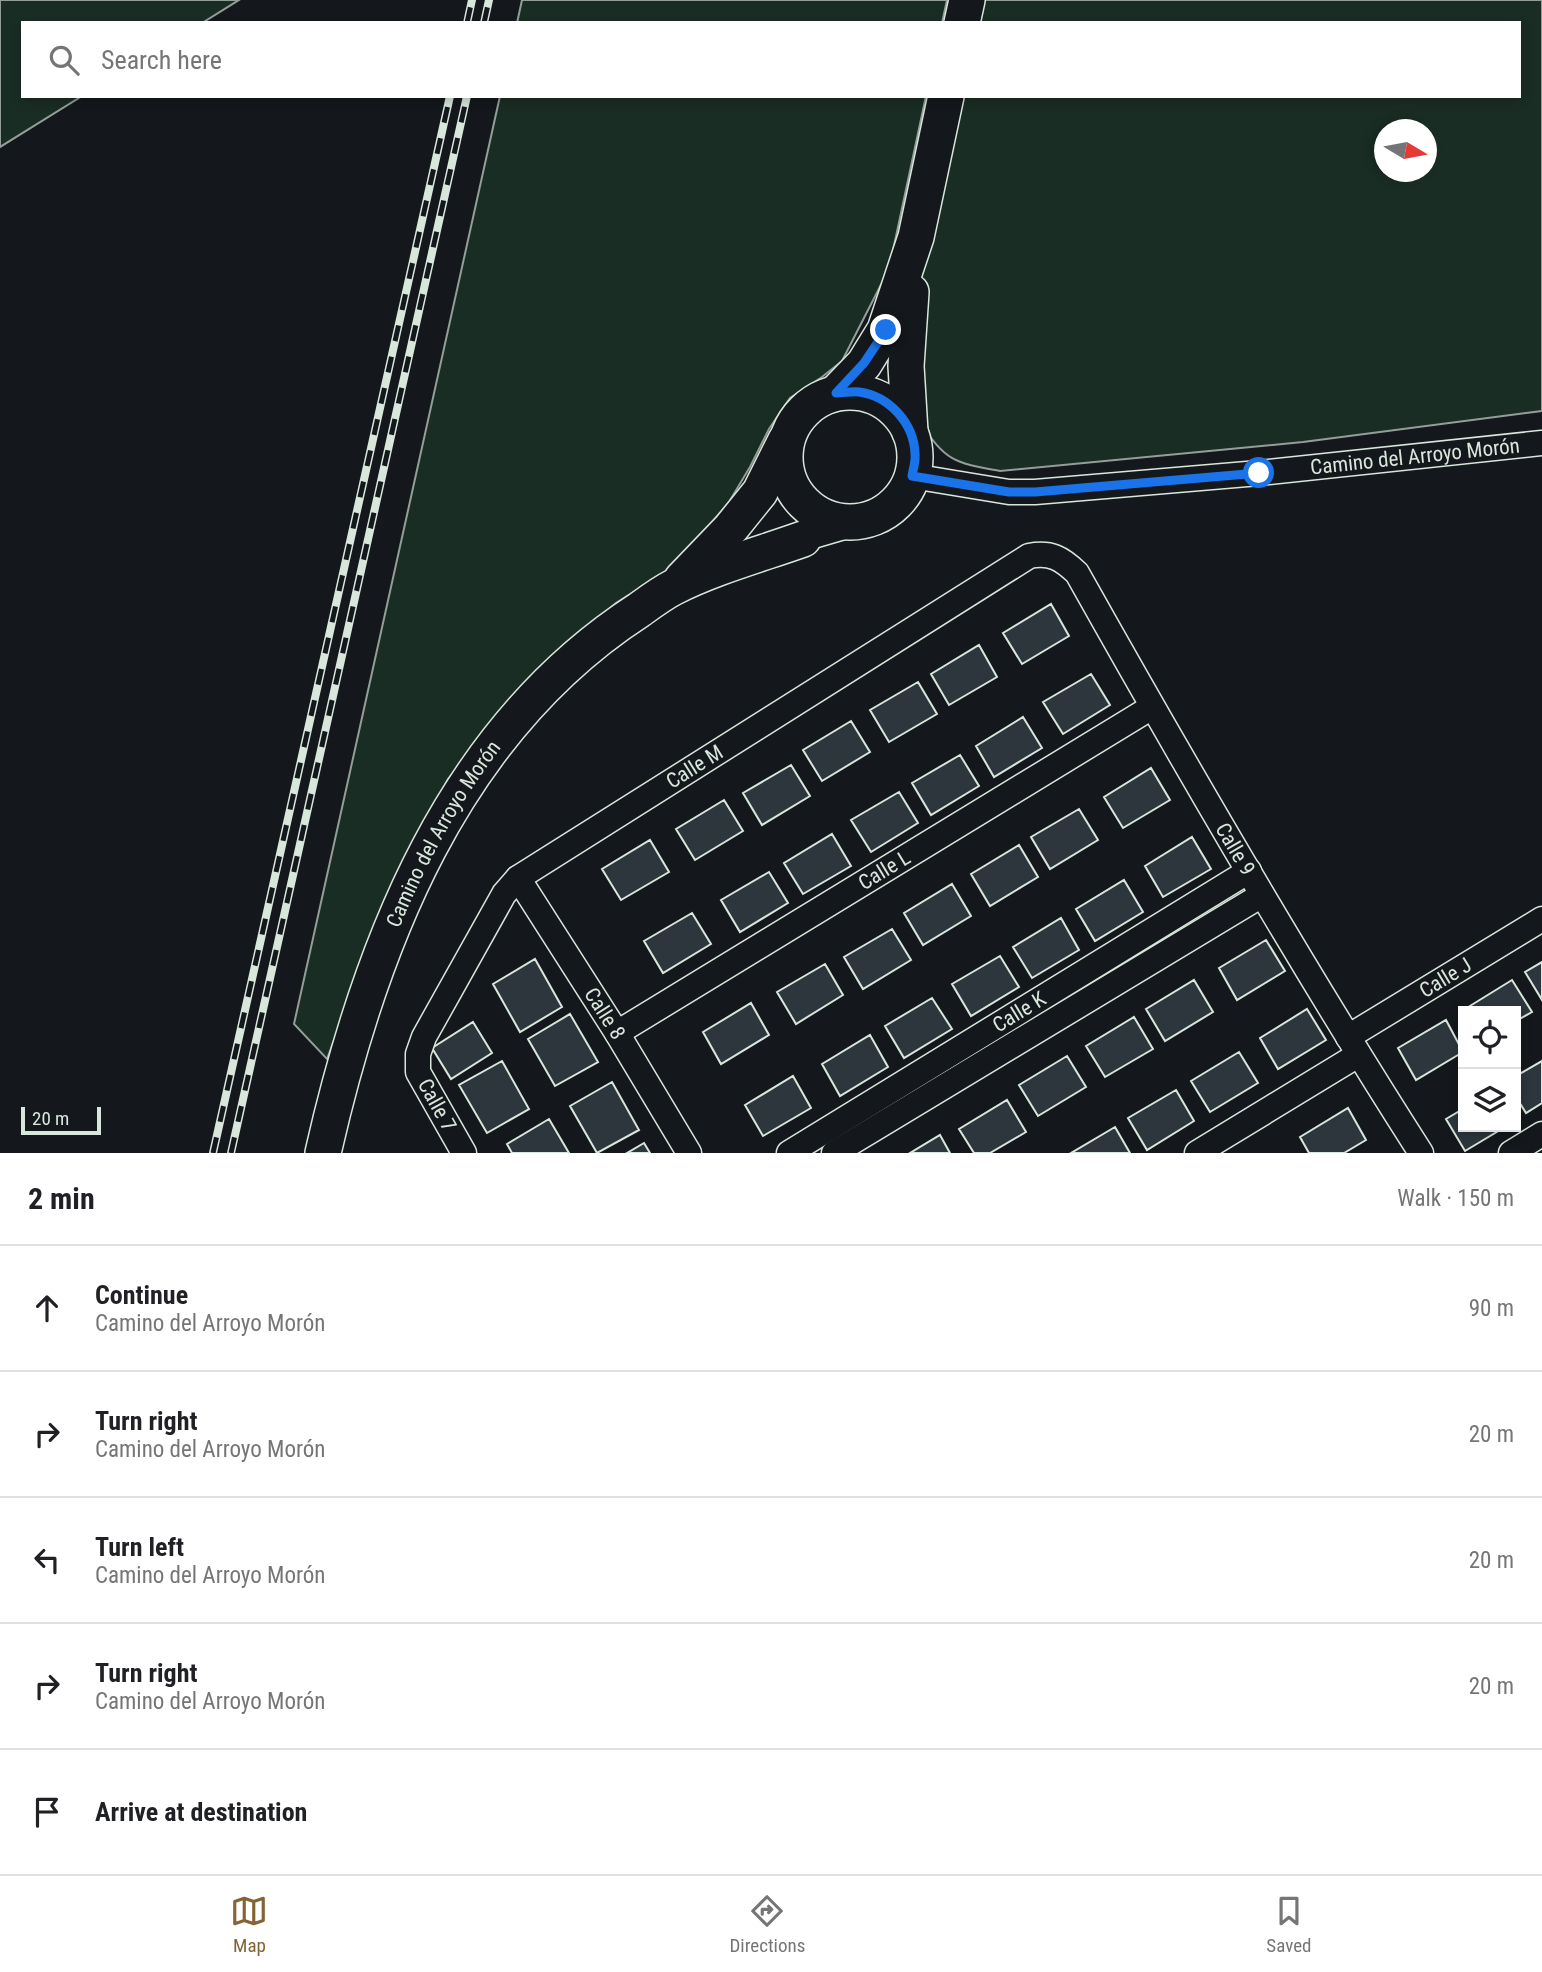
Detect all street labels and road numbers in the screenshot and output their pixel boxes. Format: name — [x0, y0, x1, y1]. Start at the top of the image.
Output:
street label: Camino del Arroyo Morón — [1309, 433, 1521, 479]
street label: Camino del Arroyo Morón — [381, 736, 505, 931]
street label: Calle M — [662, 740, 727, 793]
street label: Calle 9 — [1210, 819, 1260, 880]
street label: Calle L — [854, 845, 915, 895]
street label: Calle J — [1415, 953, 1476, 1003]
street label: Calle 8 — [579, 983, 630, 1044]
street label: Calle K — [988, 986, 1051, 1037]
street label: Calle 7 — [413, 1074, 461, 1136]

